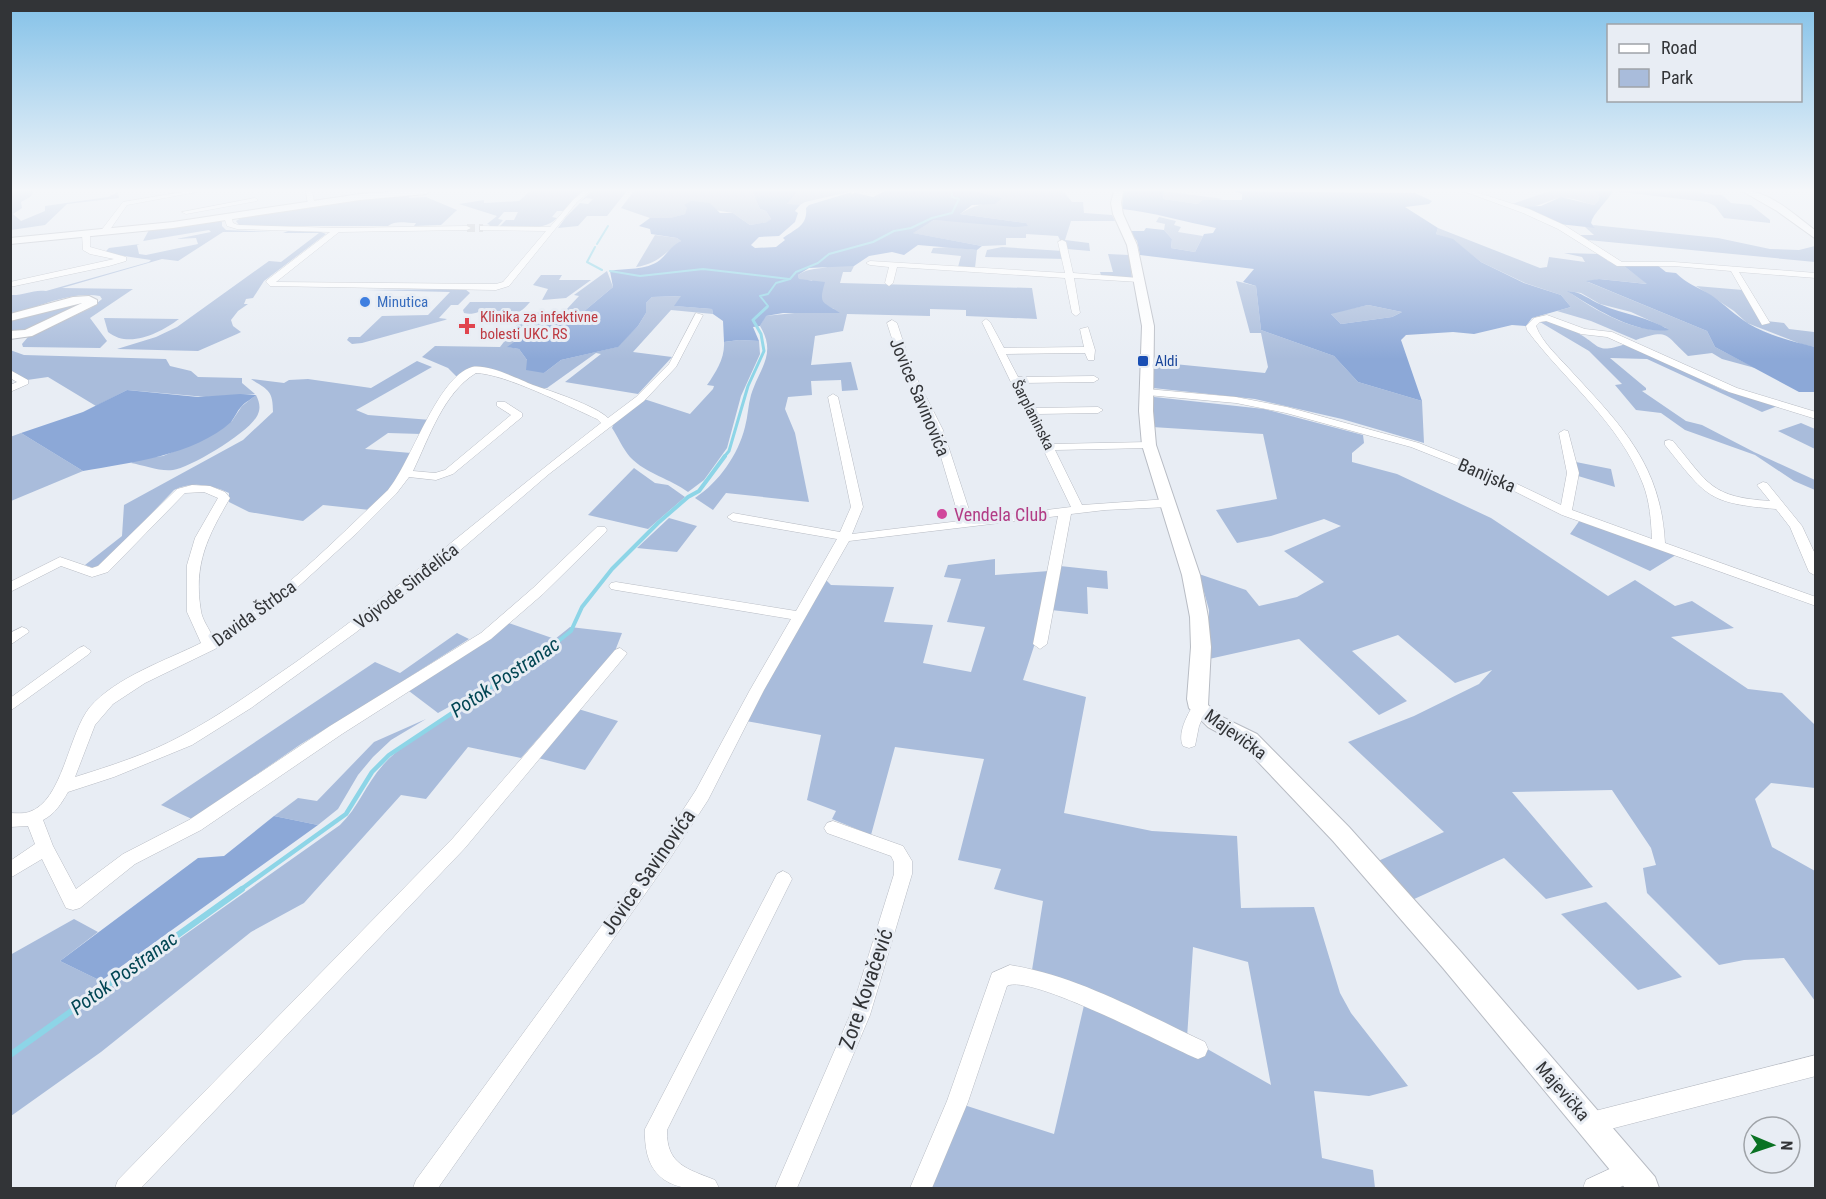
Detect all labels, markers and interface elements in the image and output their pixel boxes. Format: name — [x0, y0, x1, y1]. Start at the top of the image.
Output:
legend — [1607, 24, 1802, 102]
text: Road — [1661, 37, 1697, 58]
text: Park — [1661, 67, 1693, 88]
place label: Minutica — [377, 293, 428, 311]
marker: Minutica — [358, 295, 372, 309]
place label: Klinika za infektivne bolesti UKC RS — [480, 308, 598, 343]
marker: Klinika za infektivne bolesti UKC RS — [458, 317, 476, 335]
street label: Jovice Savinovića — [886, 335, 954, 459]
place label: Aldi — [1155, 352, 1178, 370]
marker: Aldi — [1136, 354, 1150, 368]
street label: Šarplaninska — [1008, 377, 1058, 453]
street label: Banijska — [1455, 454, 1519, 496]
place label: Vendela Club — [954, 504, 1047, 525]
marker: Vendela Club — [935, 507, 949, 521]
street label: Vojvode Sinđelića — [350, 539, 462, 633]
street label: Davida Štrbca — [208, 576, 300, 650]
water label: Potok Postranac — [446, 632, 564, 722]
street label: Majevička — [1201, 705, 1271, 763]
street label: Jovice Savinovića — [596, 805, 700, 939]
water label: Potok Postranac — [66, 926, 182, 1020]
street label: Zore Kovačević — [834, 926, 898, 1052]
street label: Majevička — [1532, 1057, 1594, 1125]
north arrow — [1742, 1115, 1802, 1175]
text: N — [1777, 1140, 1796, 1151]

